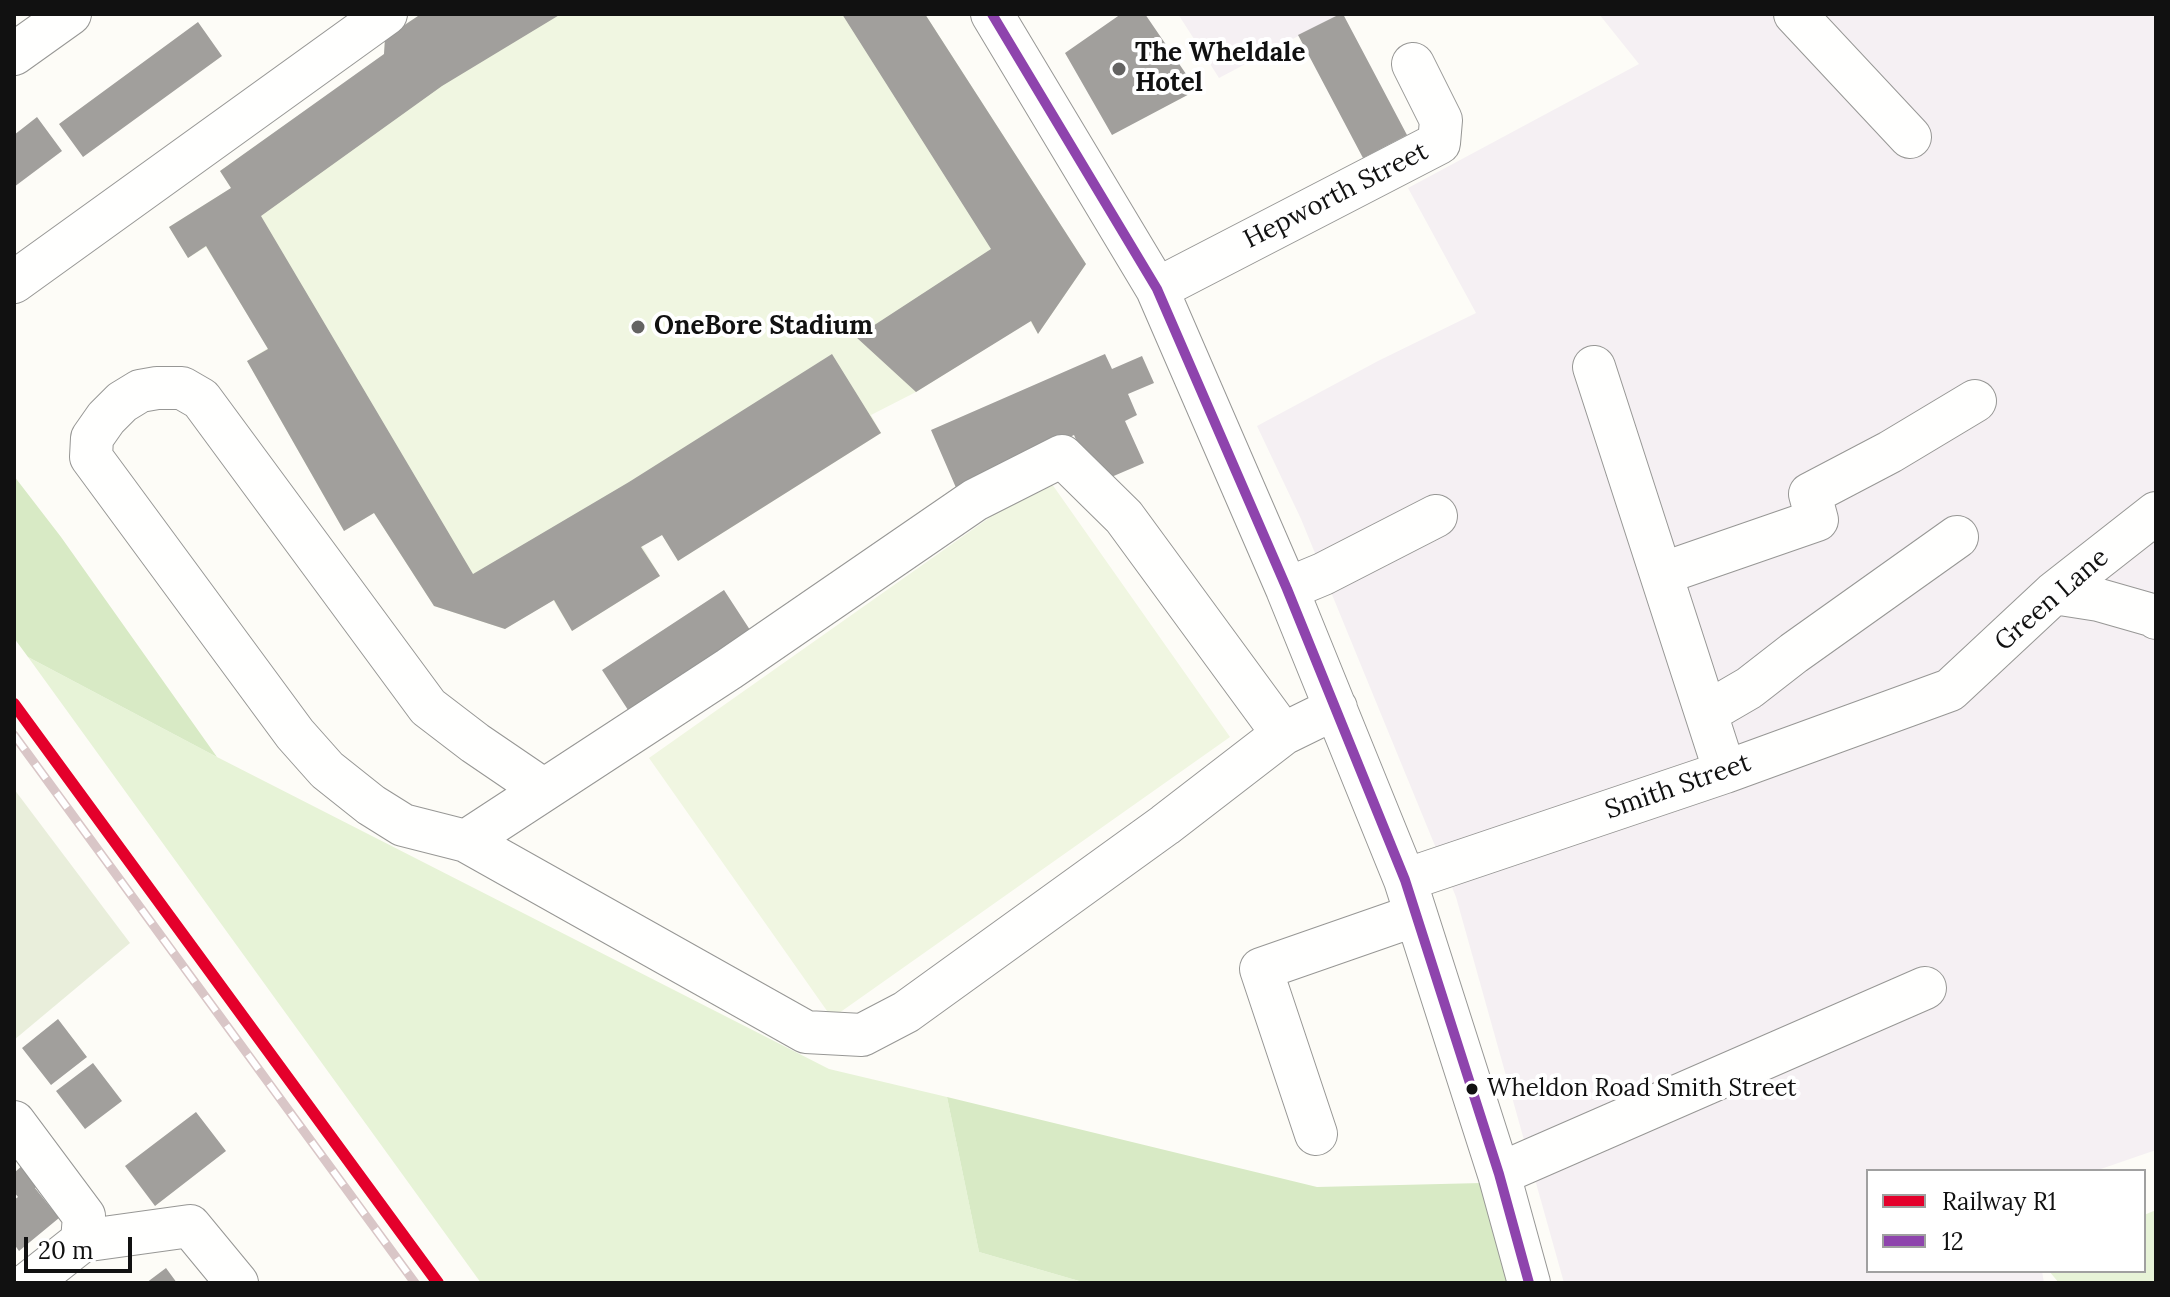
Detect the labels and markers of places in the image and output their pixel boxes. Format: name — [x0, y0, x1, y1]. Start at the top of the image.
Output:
place label: The Wheldale Hotel — [1135, 38, 1305, 100]
marker: The Wheldale Hotel — [1110, 60, 1128, 78]
place label: OneBore Stadium — [654, 311, 873, 343]
marker: OneBore Stadium — [629, 318, 647, 336]
place label: Wheldon Road Smith Street — [1487, 1075, 1797, 1103]
marker: Wheldon Road Smith Street — [1464, 1081, 1480, 1097]

